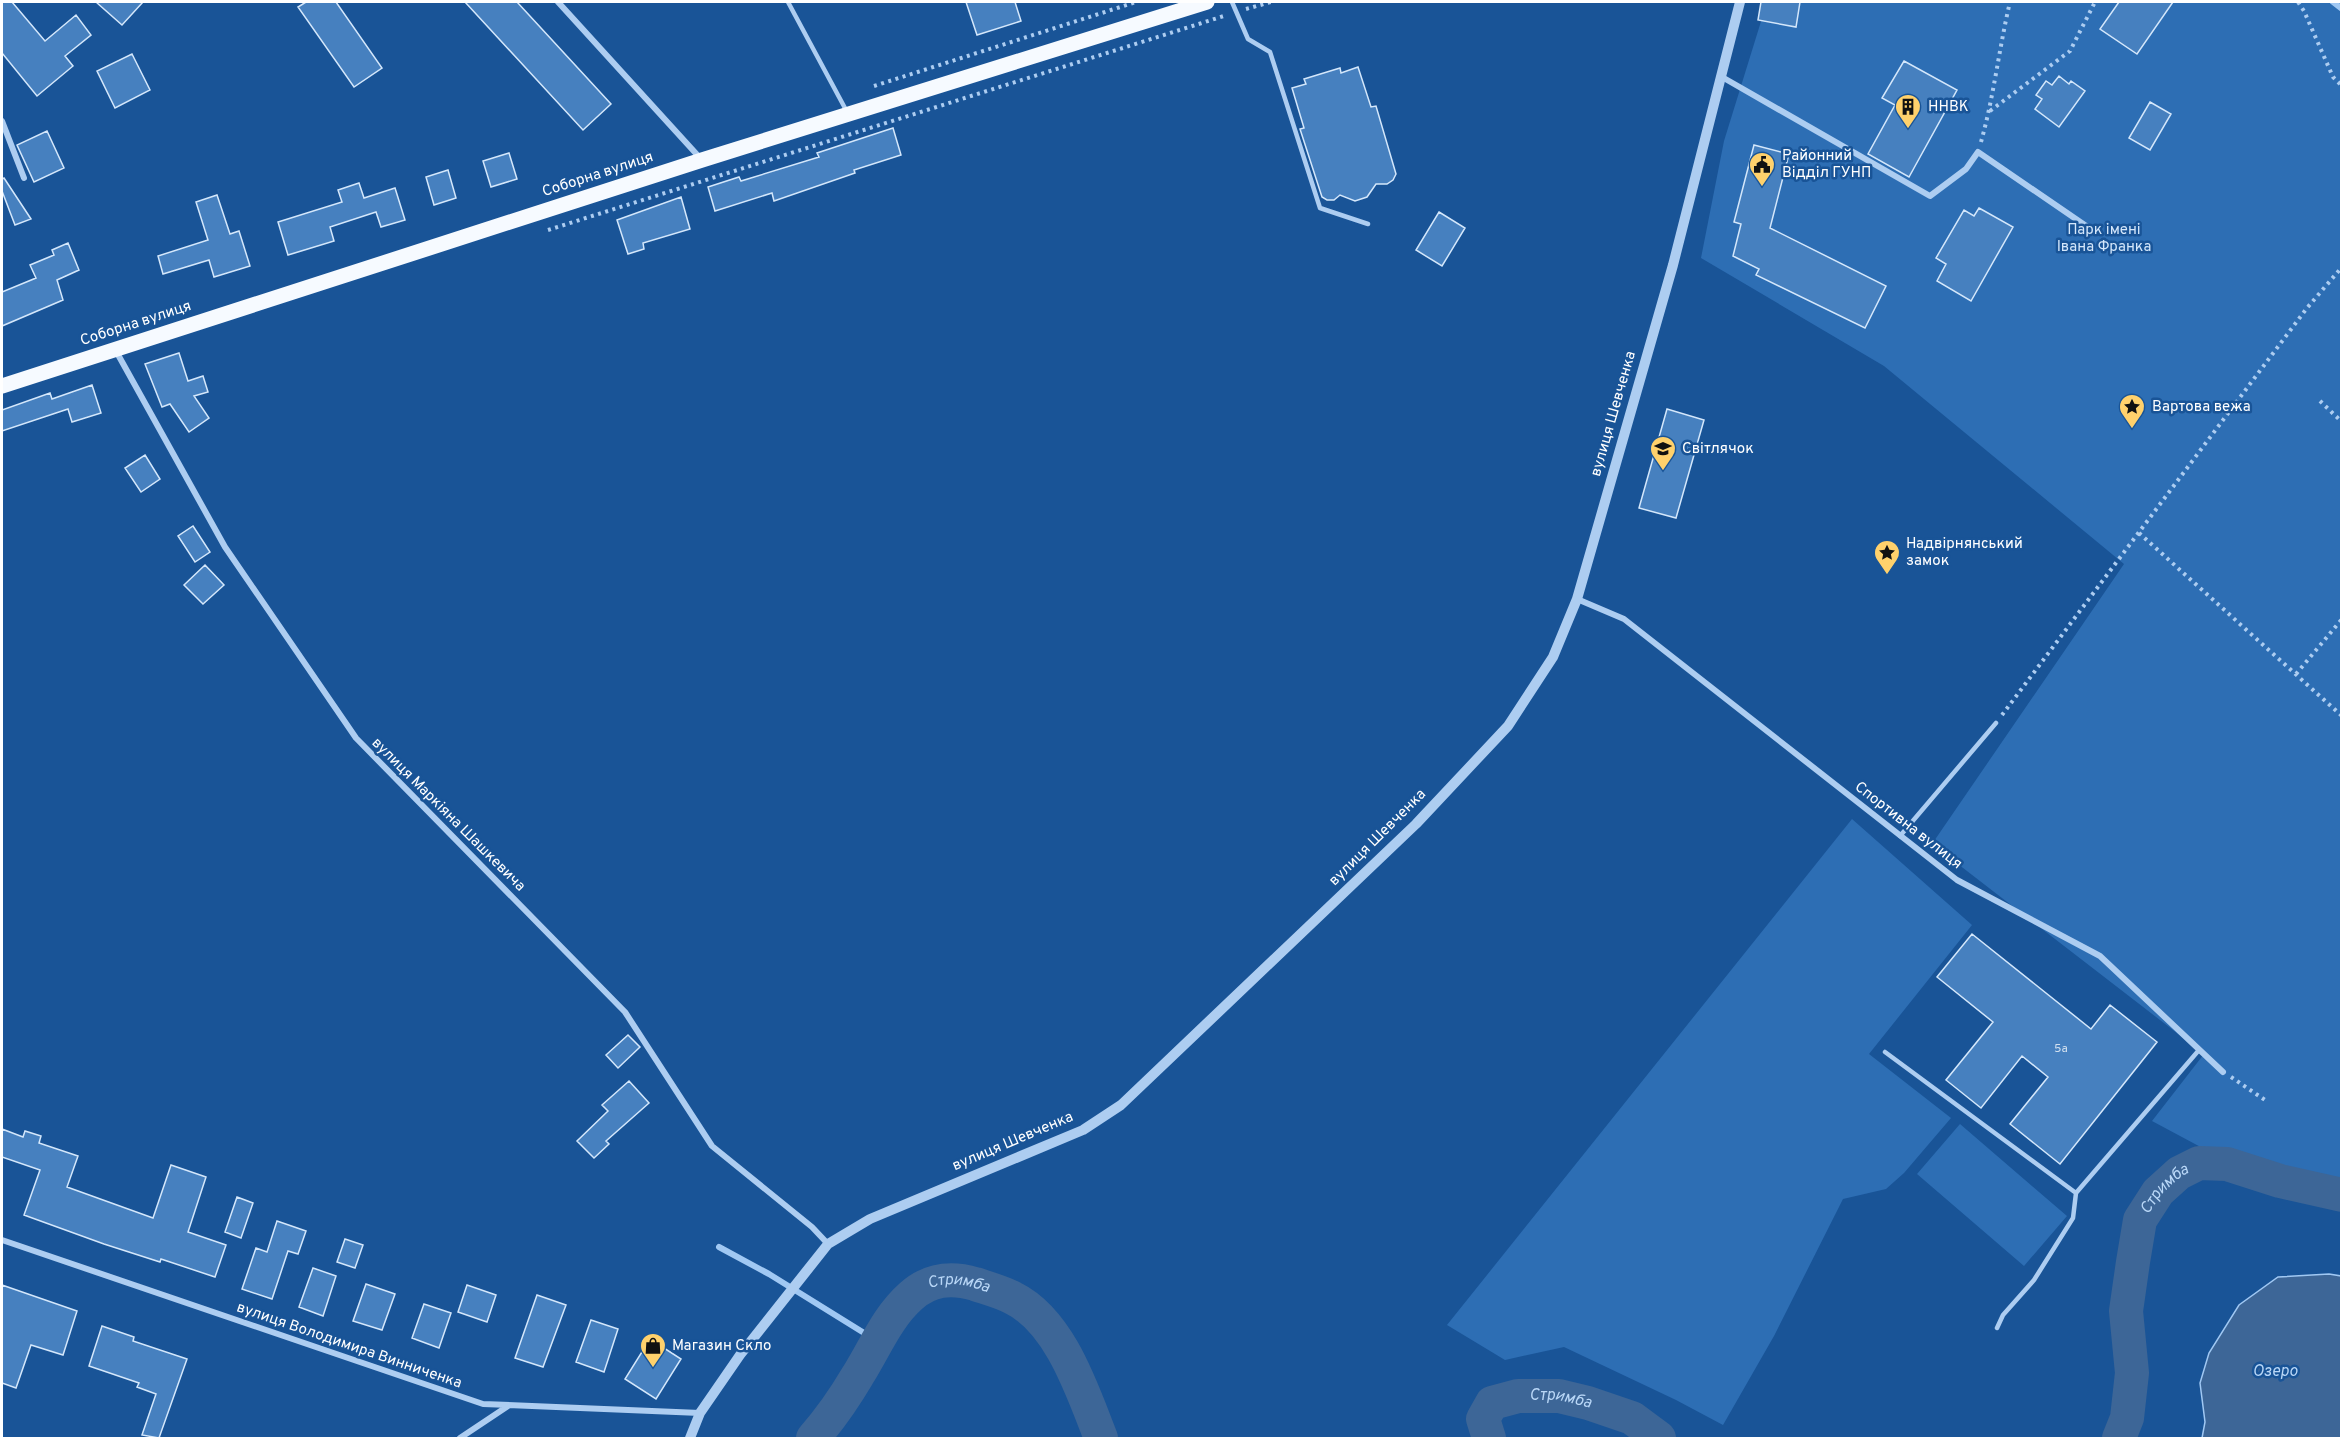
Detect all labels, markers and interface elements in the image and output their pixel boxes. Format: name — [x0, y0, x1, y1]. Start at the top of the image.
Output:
building icon: ННВК — [1893, 92, 1923, 130]
place label: ННВК — [1928, 98, 1969, 117]
place label: Районний Відділ ГУНП — [1782, 147, 1871, 183]
street label: Соборна вулиця — [540, 148, 656, 202]
public building icon: Районний Відділ ГУНП — [1747, 150, 1777, 188]
park label: Парк імені Івана Франка — [2057, 221, 2151, 257]
street label: Соборна вулиця — [78, 297, 194, 351]
street label: вулиця Шевченка — [1587, 349, 1641, 479]
place icon: Вартова вежа — [2117, 392, 2147, 430]
place label: Вартова вежа — [2152, 398, 2251, 417]
school or university icon: Світлячок — [1648, 434, 1678, 472]
place label: Світлячок — [1682, 440, 1754, 459]
place label: Надвірнянський замок — [1906, 535, 2023, 571]
place icon: Надвірнянський замок — [1872, 538, 1902, 576]
street label: вулиця Маркіяна Шашкевича — [367, 734, 529, 896]
street label: Спортивна вулиця — [1850, 778, 1966, 874]
street label: вулиця Шевченка — [1325, 785, 1431, 891]
house number: 5а — [2054, 1041, 2068, 1057]
street label: вулиця Шевченка — [950, 1108, 1076, 1176]
water label: Стримба — [2136, 1159, 2193, 1218]
water label: Стримба — [925, 1270, 993, 1298]
street label: вулиця Володимира Винниченка — [234, 1298, 464, 1394]
shop icon: Магазин Скло — [638, 1331, 668, 1369]
place label: Магазин Скло — [672, 1337, 772, 1356]
water label: Озеро — [2253, 1362, 2298, 1382]
water label: Стримба — [1529, 1385, 1594, 1414]

